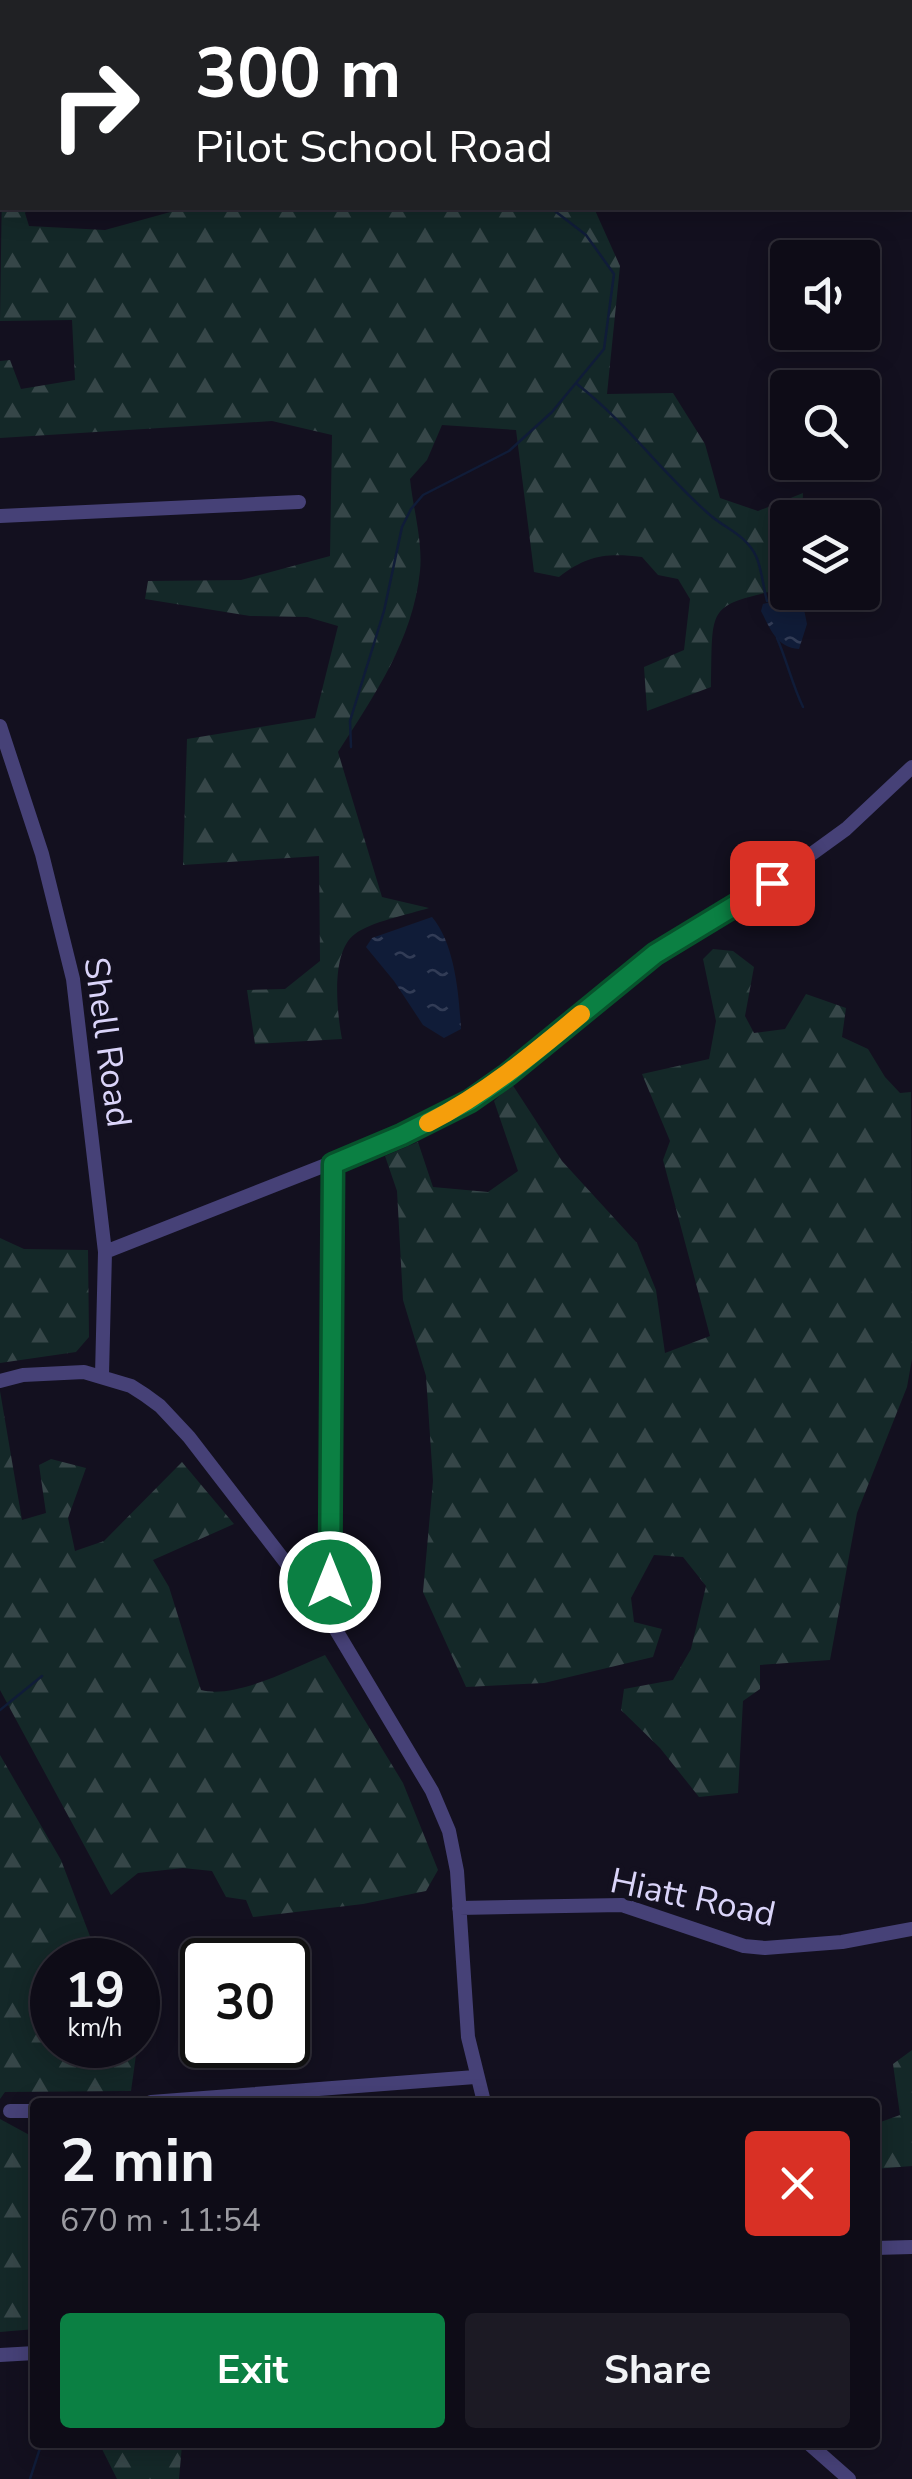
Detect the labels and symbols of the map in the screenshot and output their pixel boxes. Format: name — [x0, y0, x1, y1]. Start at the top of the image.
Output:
pin — [730, 841, 815, 926]
street label: Shell Road — [72, 954, 143, 1130]
position arrow — [278, 1530, 382, 1634]
street label: Hiatt Road — [606, 1857, 780, 1938]
speed limit sign: 30 — [180, 1938, 310, 2068]

